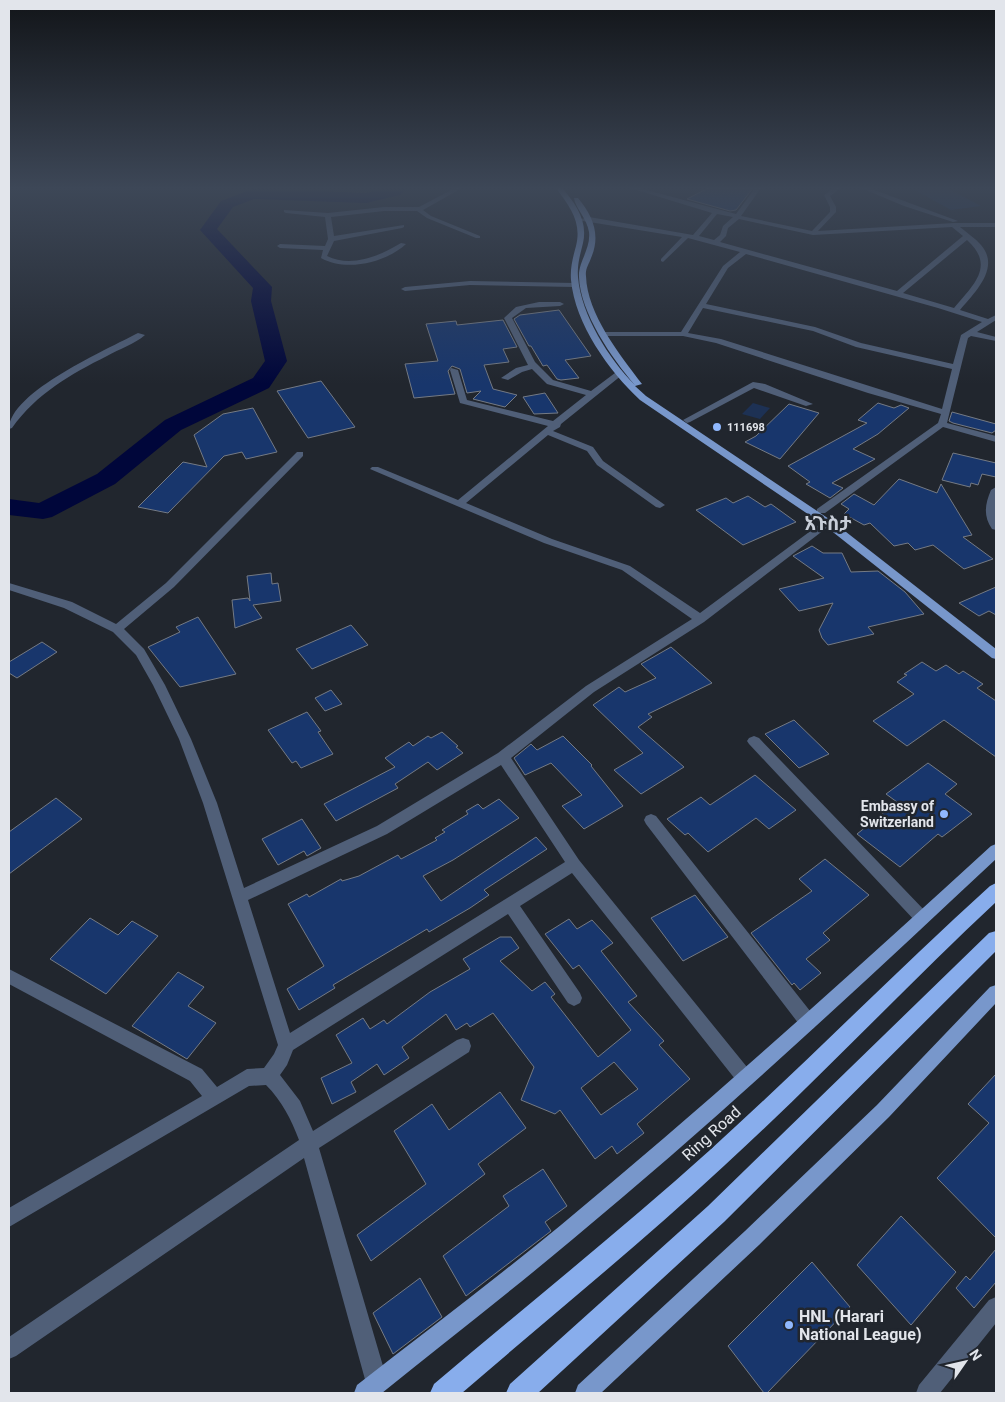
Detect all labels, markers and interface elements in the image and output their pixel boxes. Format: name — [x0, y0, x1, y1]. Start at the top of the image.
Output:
marker: 111698 — [711, 421, 723, 433]
place label: 111698 — [727, 421, 765, 434]
district label: አጉስታ — [804, 512, 852, 535]
place label: Embassy of Switzerland — [860, 798, 935, 830]
marker: Embassy of Switzerland — [938, 808, 950, 820]
street label: Ring Road — [678, 1102, 745, 1165]
place label: HNL (Harari National League) — [799, 1307, 922, 1344]
marker: HNL (Harari National League) — [783, 1319, 795, 1331]
north arrow — [940, 1337, 990, 1387]
text: N — [966, 1346, 985, 1363]

